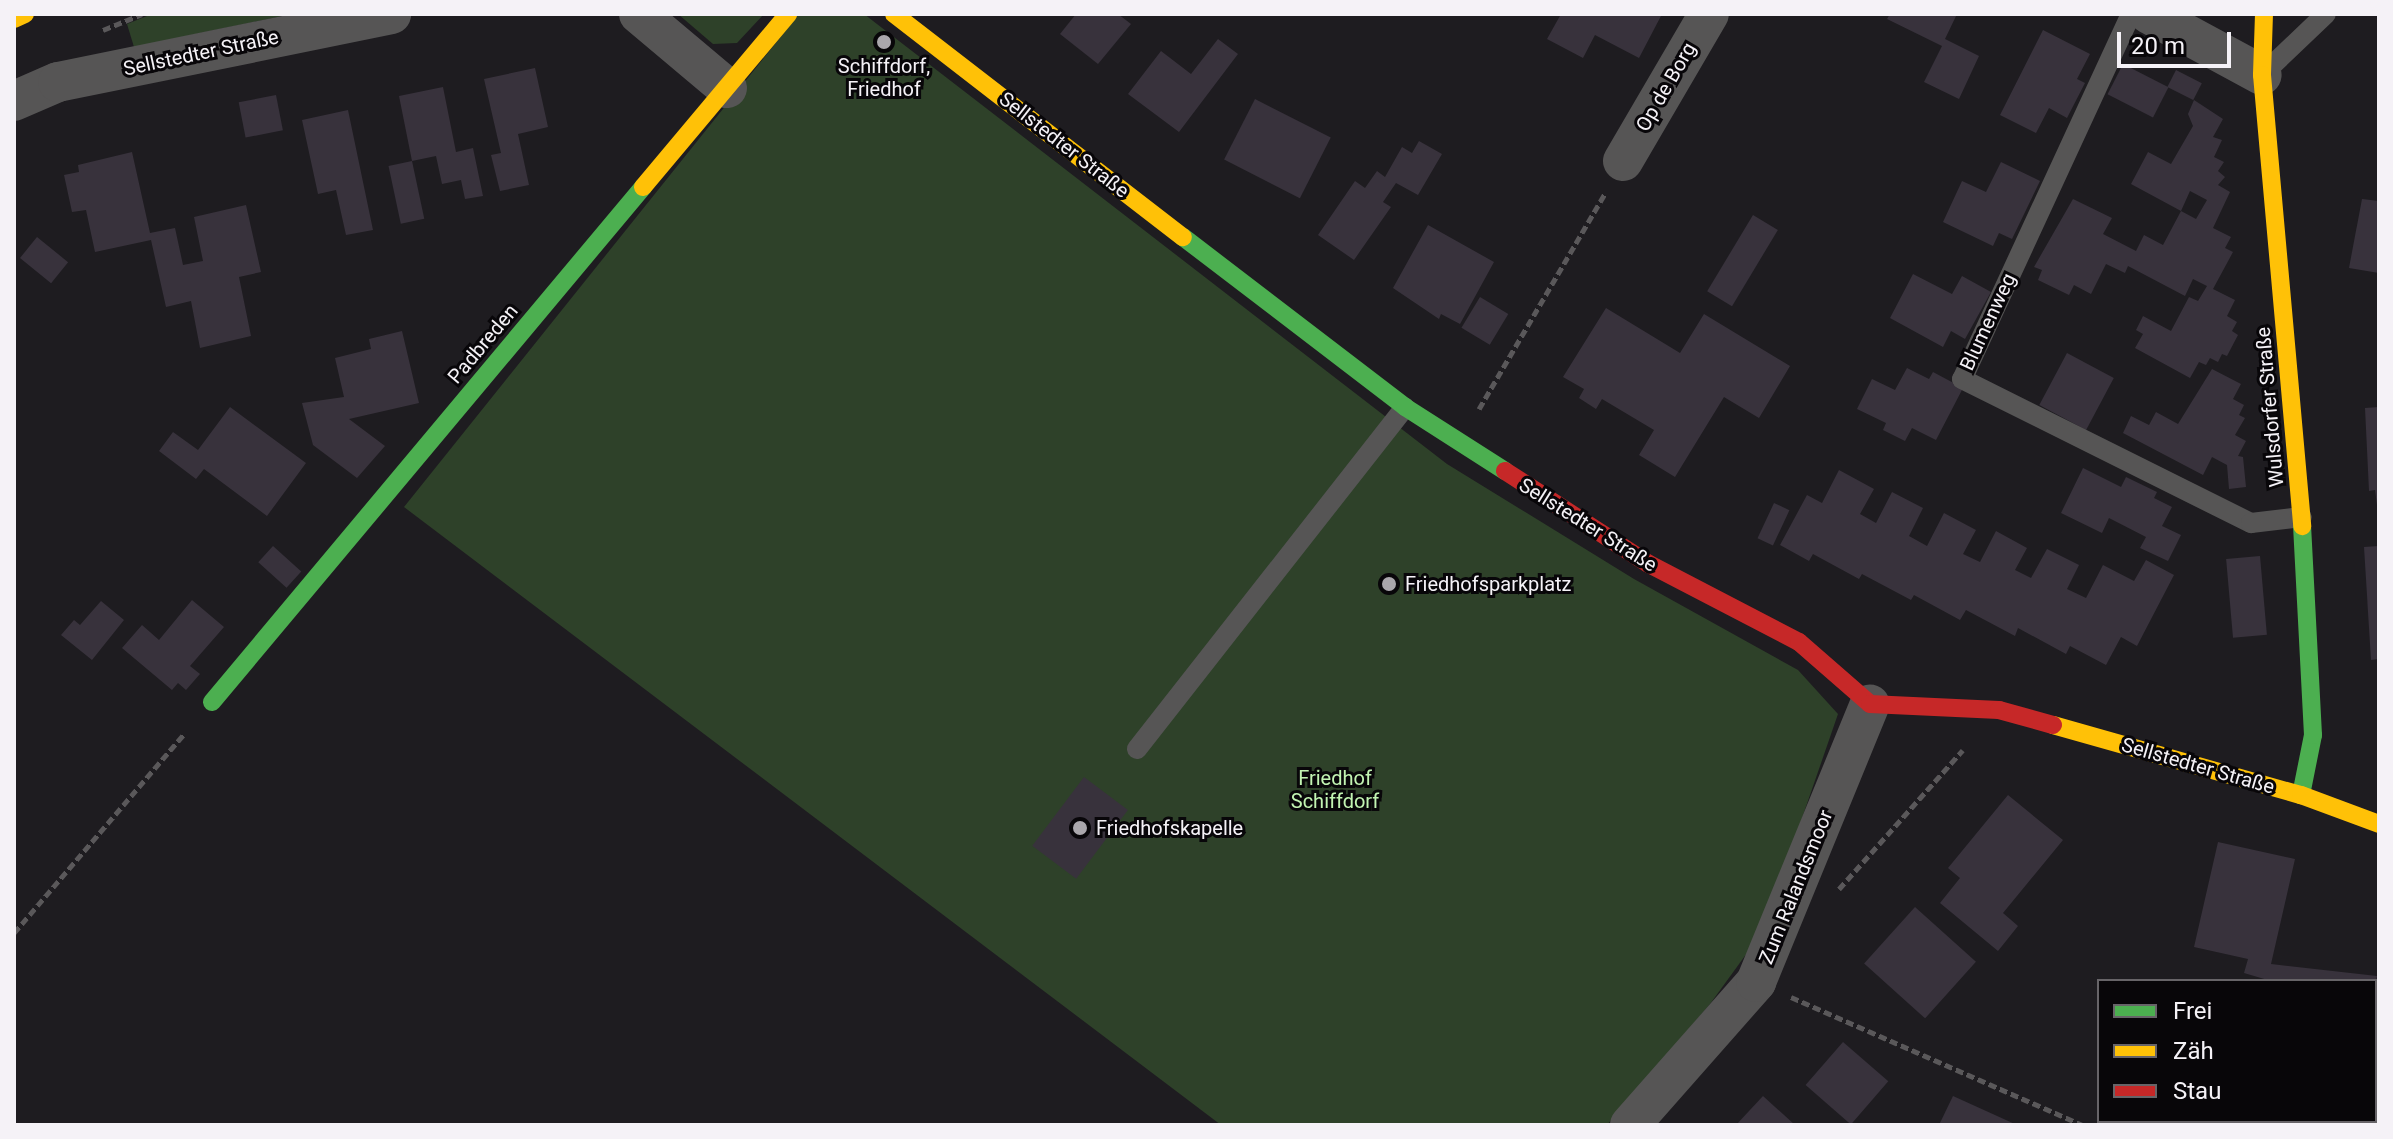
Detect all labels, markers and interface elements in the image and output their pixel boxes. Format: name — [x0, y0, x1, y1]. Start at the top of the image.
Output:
scale bar — [2121, 16, 2235, 66]
street label: Sellstedter Straße — [121, 25, 281, 81]
text: 20 m — [2131, 32, 2185, 60]
marker: Schiffdorf, Friedhof — [875, 33, 893, 51]
street label: Op de Borg — [1631, 38, 1701, 136]
place label: Schiffdorf, Friedhof — [838, 54, 930, 101]
street label: Sellstedter Straße — [994, 87, 1134, 203]
street label: Blumenweg — [1955, 270, 2021, 374]
street label: Padbreden — [443, 300, 523, 388]
street label: Wulsdorfer Straße — [2251, 326, 2289, 488]
street label: Sellstedter Straße — [1515, 473, 1661, 577]
place label: Friedhofsparkplatz — [1405, 572, 1571, 596]
marker: Friedhofsparkplatz — [1380, 575, 1398, 593]
street label: Sellstedter Straße — [2119, 733, 2277, 799]
park label: Friedhof Schiffdorf — [1291, 766, 1379, 813]
street label: Zum Ralandsmoor — [1754, 806, 1838, 968]
place label: Friedhofskapelle — [1096, 816, 1243, 840]
marker: Friedhofskapelle — [1071, 819, 1089, 837]
legend — [2097, 979, 2377, 1123]
text: Frei — [2173, 997, 2212, 1025]
text: Zäh — [2173, 1037, 2214, 1065]
text: Stau — [2173, 1077, 2221, 1105]

